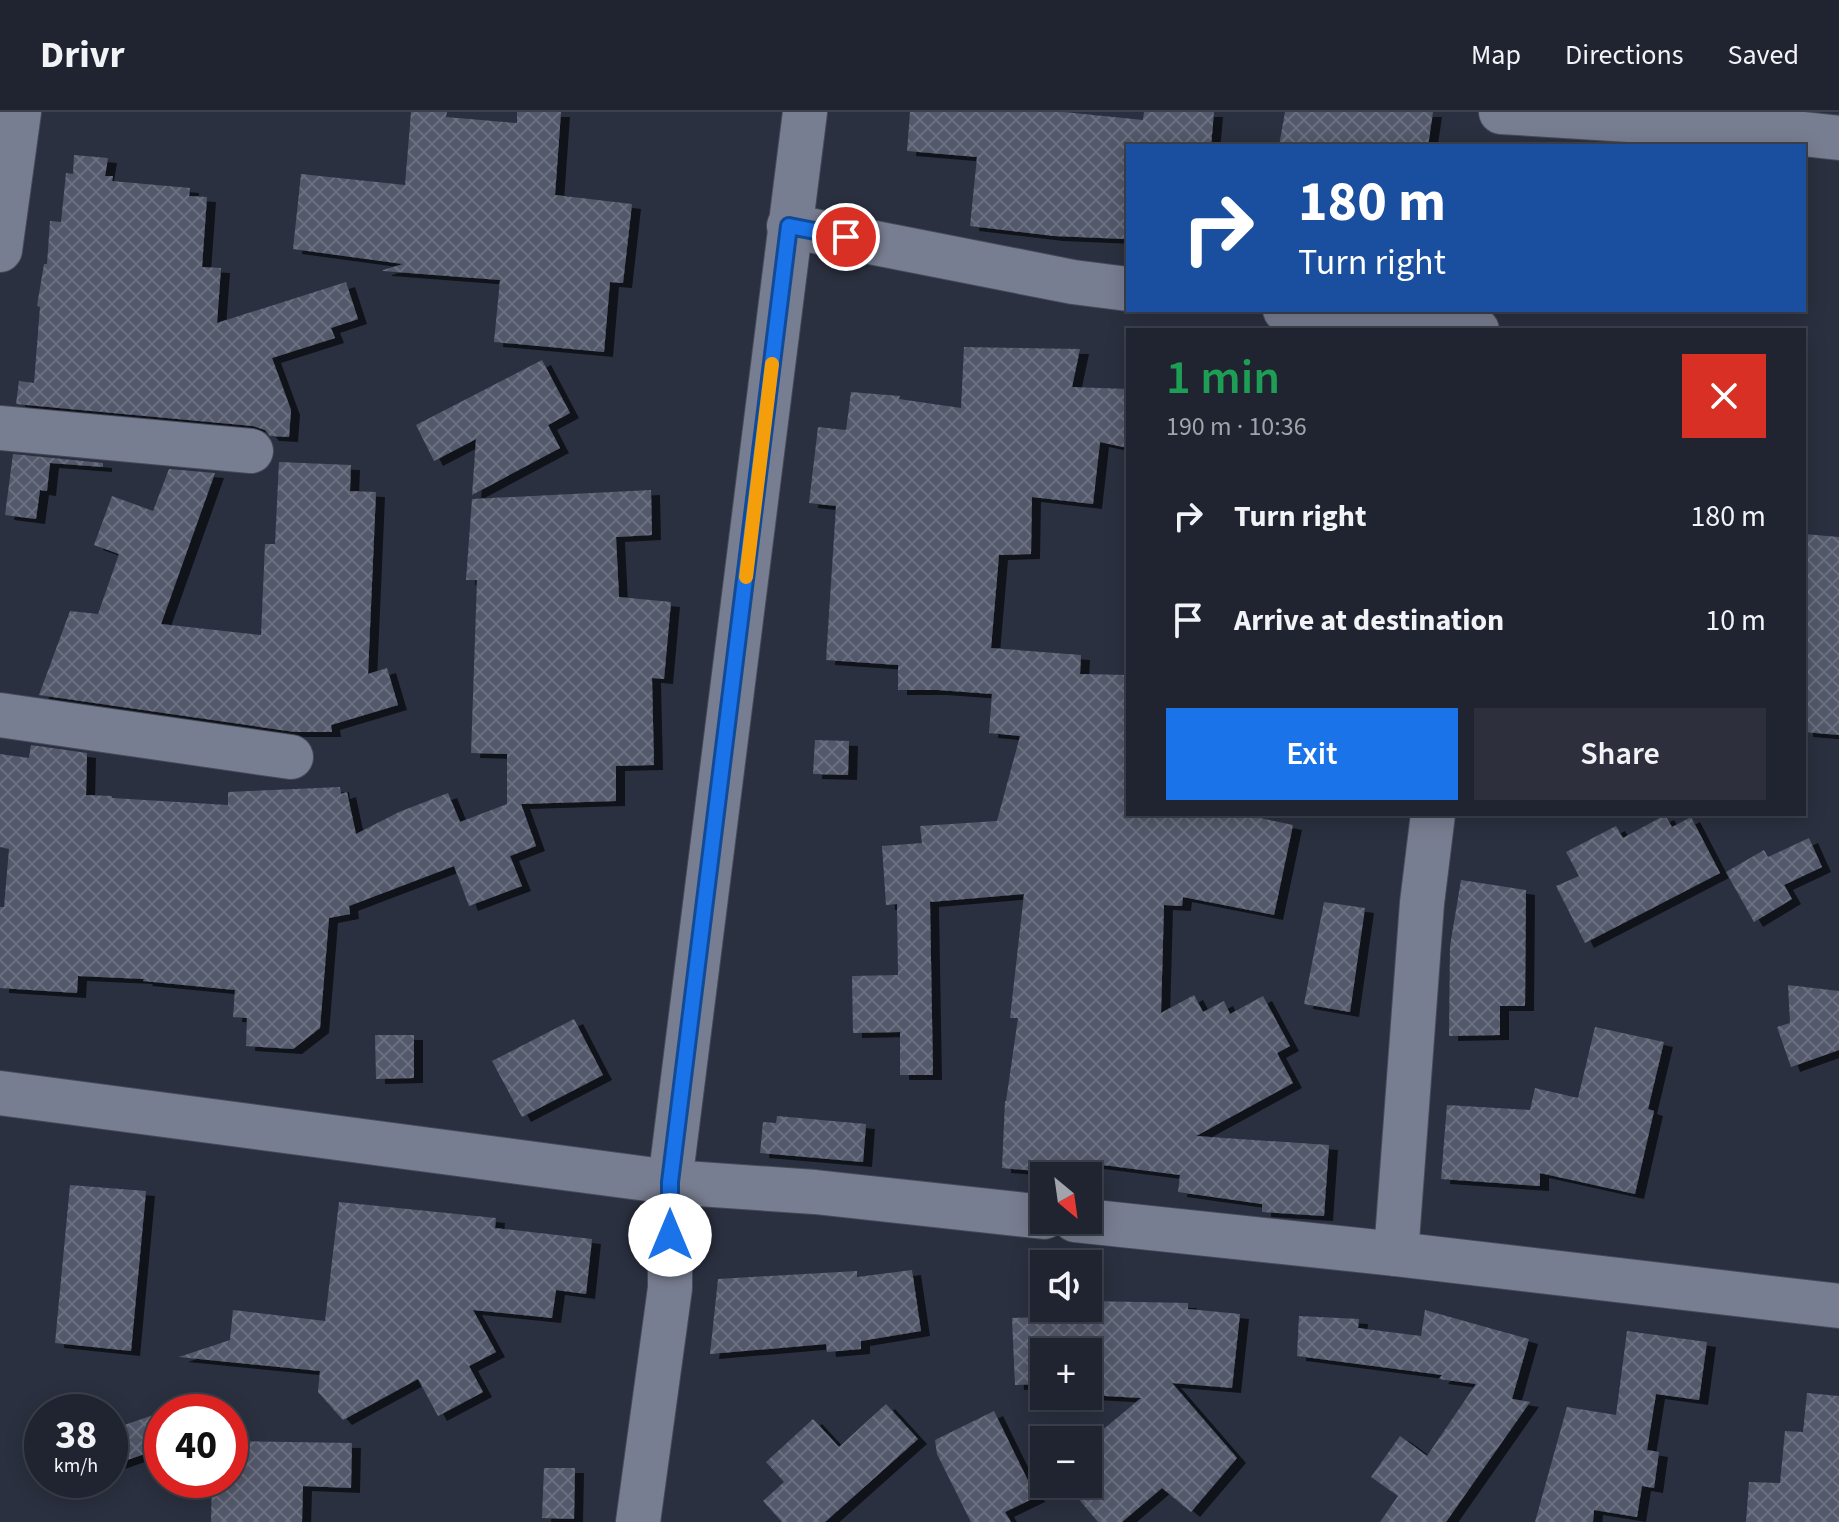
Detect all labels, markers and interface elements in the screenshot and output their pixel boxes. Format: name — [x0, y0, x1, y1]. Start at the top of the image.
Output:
text: Drivr — [40, 28, 125, 82]
text: Map — [1471, 35, 1521, 75]
text: Directions — [1565, 35, 1684, 75]
text: Saved — [1728, 35, 1799, 75]
text: 180 m — [1298, 163, 1446, 242]
icon: right — [1166, 176, 1270, 280]
pin — [812, 203, 880, 271]
icon: arrive — [824, 215, 868, 259]
text: Turn right — [1298, 237, 1446, 288]
text: 1 min — [1166, 344, 1280, 412]
button: close — [1682, 354, 1766, 438]
text: 190 m · 10:36 — [1166, 408, 1307, 445]
icon: right — [1166, 494, 1210, 538]
text: Turn right — [1234, 495, 1366, 538]
text: 180 m — [1690, 495, 1766, 538]
icon: arrive — [1166, 598, 1210, 642]
text: Arrive at destination — [1234, 599, 1504, 642]
text: 10 m — [1705, 599, 1766, 642]
button: Exit — [1166, 708, 1458, 800]
button: Share — [1474, 708, 1766, 800]
north arrow — [1030, 1162, 1102, 1234]
map controls — [1030, 1162, 1102, 1498]
position arrow — [628, 1193, 712, 1277]
button: sound — [1030, 1250, 1102, 1322]
button: + — [1030, 1338, 1102, 1410]
speed limit sign: 40 — [144, 1394, 248, 1498]
text: 38 — [55, 1407, 97, 1464]
button: − — [1030, 1426, 1102, 1498]
text: km/h — [54, 1452, 98, 1480]

